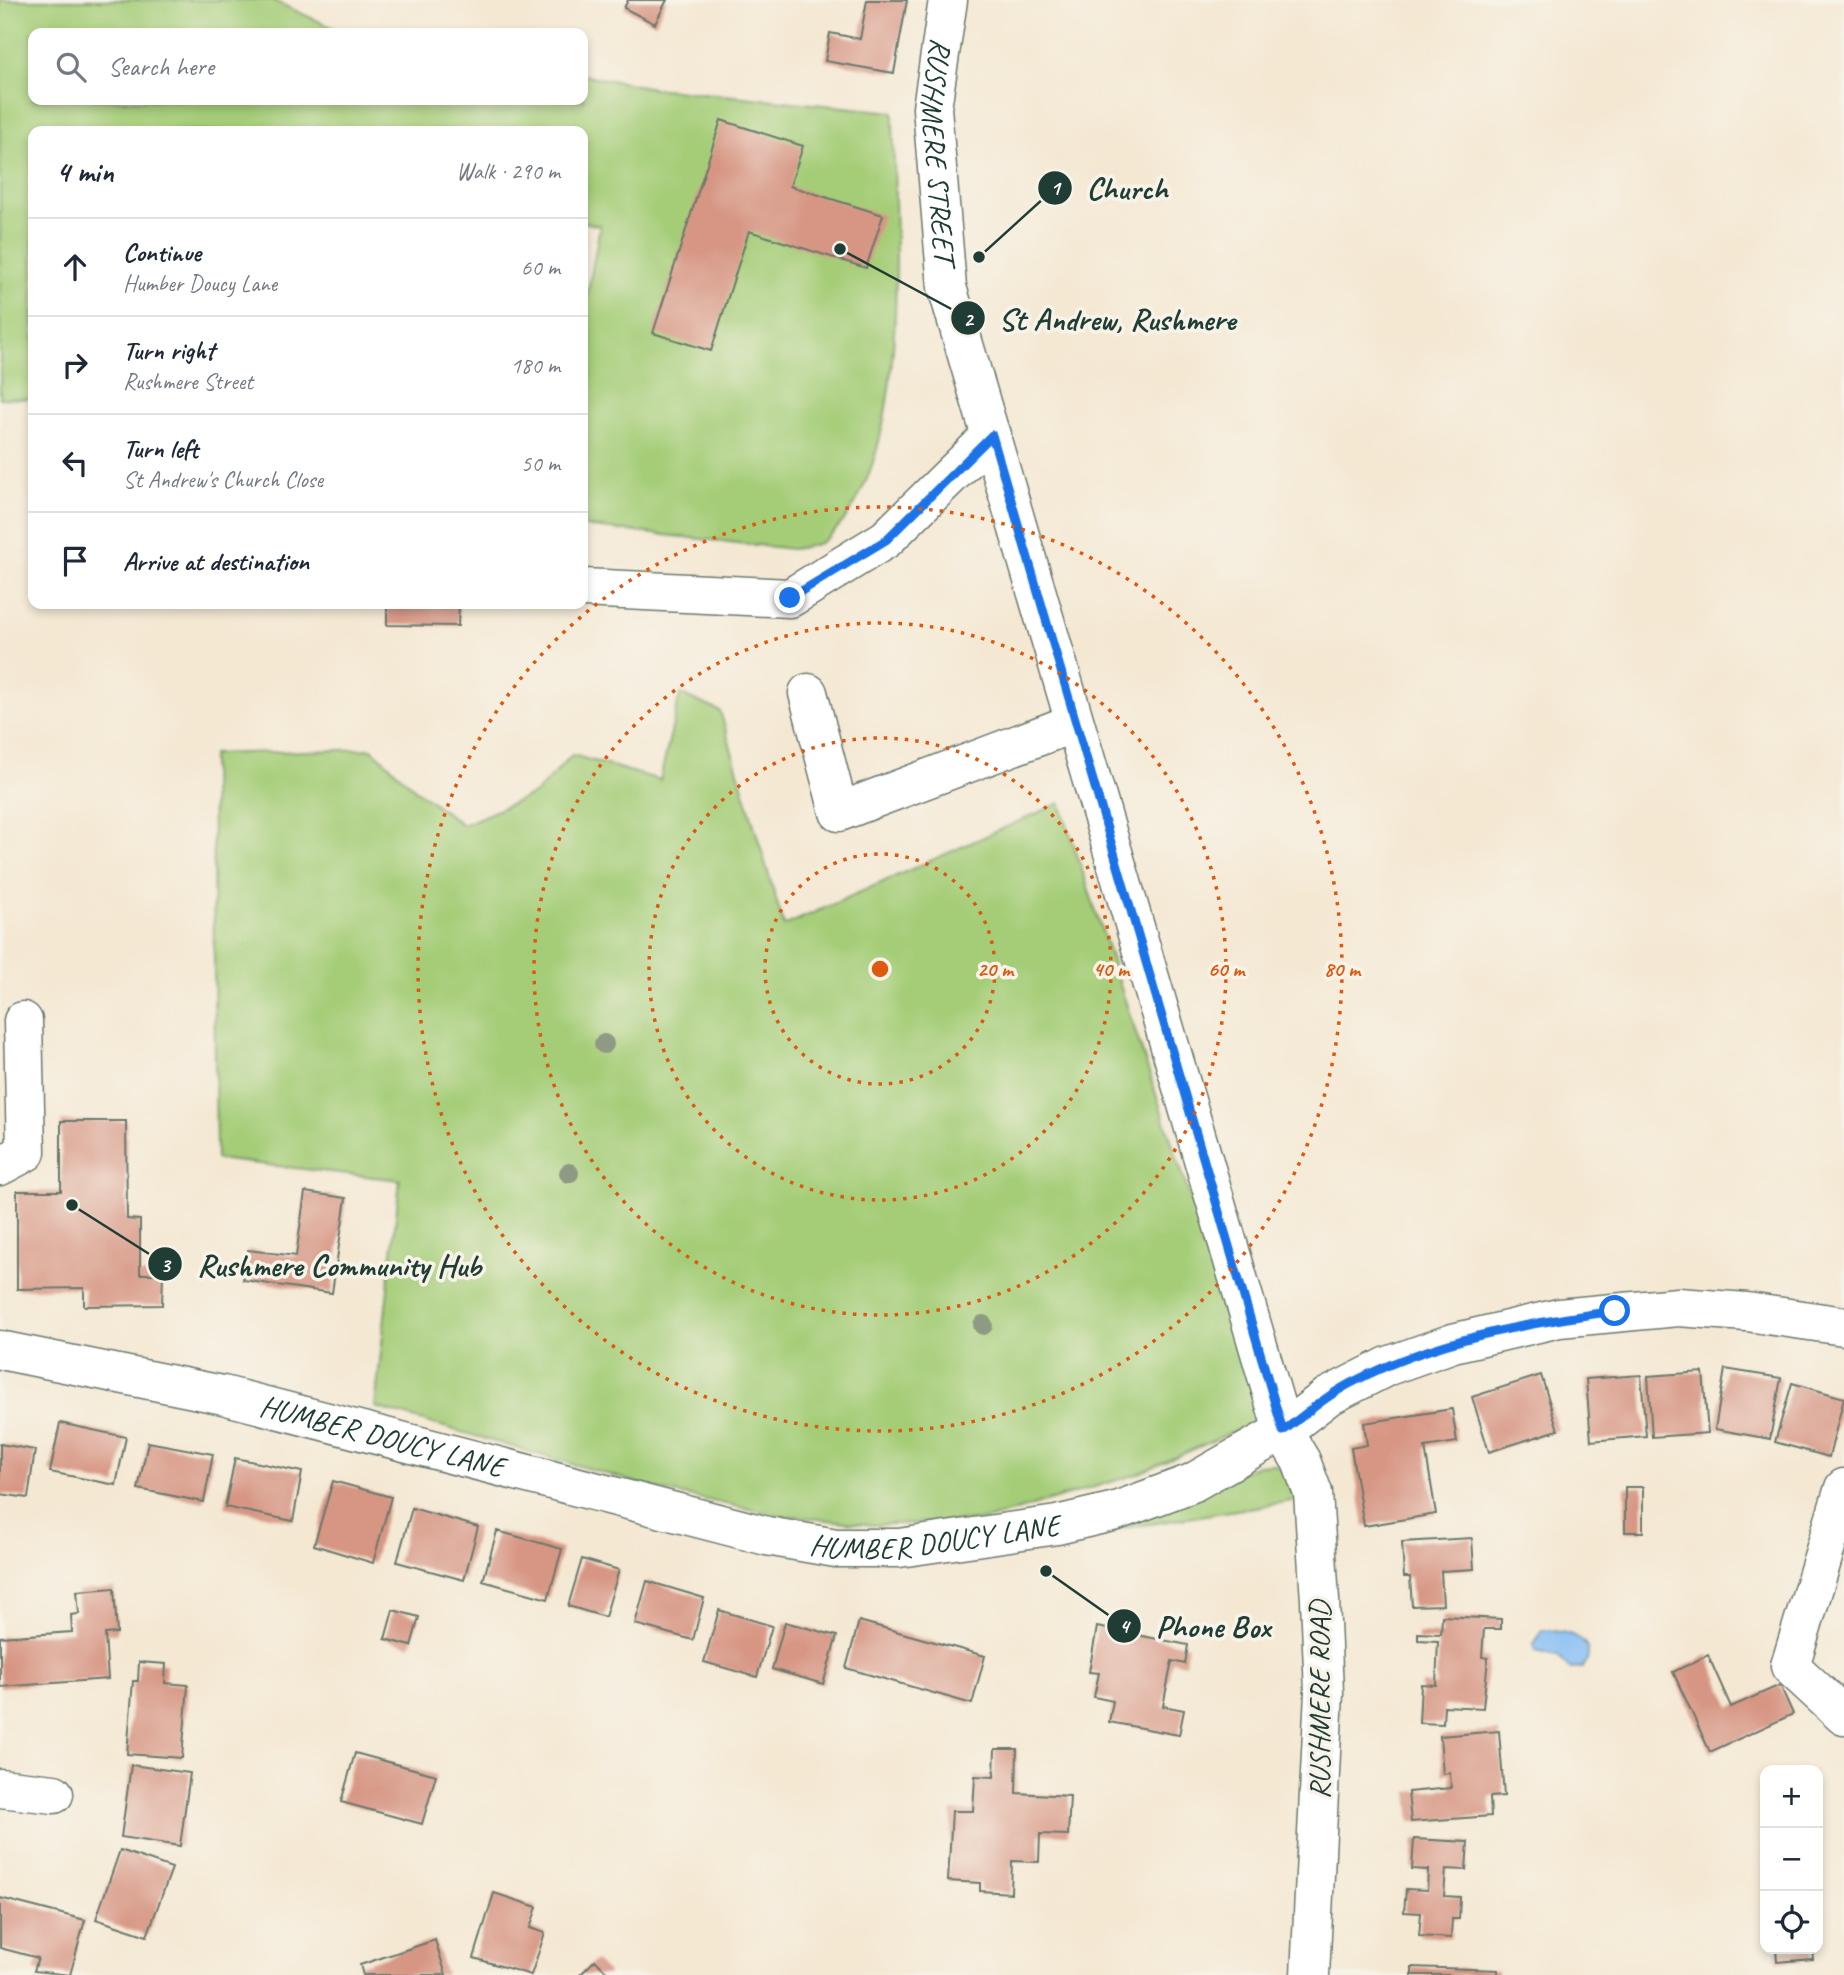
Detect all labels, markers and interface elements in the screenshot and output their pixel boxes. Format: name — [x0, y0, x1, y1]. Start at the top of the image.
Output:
search box — [28, 28, 588, 105]
street label: RUSHMERE STREET — [912, 36, 965, 272]
icon: search — [52, 48, 90, 86]
text: Search here — [108, 50, 214, 83]
text: 4 min — [56, 153, 113, 191]
text: Walk · 290 m — [456, 157, 560, 186]
callout: Church — [1038, 161, 1182, 214]
text: Church — [1086, 168, 1169, 209]
text: 1 — [1050, 175, 1062, 201]
text: Continue — [123, 236, 201, 269]
icon: ahead — [56, 248, 94, 286]
text: 60 m — [521, 253, 560, 282]
text: Humber Doucy Lane — [123, 269, 277, 298]
callout: St Andrew, Rushmere — [950, 292, 1250, 345]
text: St Andrew, Rushmere — [999, 299, 1238, 340]
text: 2 — [963, 306, 975, 332]
text: Turn right — [123, 334, 214, 367]
icon: right — [56, 346, 94, 384]
text: 180 m — [511, 351, 560, 380]
text: Rushmere Street — [123, 367, 253, 396]
text: Turn left — [123, 432, 198, 465]
icon: left — [56, 444, 94, 482]
text: 50 m — [521, 449, 560, 478]
text: St Andrew's Church Close — [123, 465, 323, 494]
icon: arrive — [56, 542, 94, 580]
text: Arrive at destination — [123, 545, 309, 578]
route end — [774, 582, 805, 613]
text: 20 m — [977, 956, 1015, 982]
text: 40 m — [1093, 956, 1131, 982]
text: 60 m — [1208, 956, 1246, 982]
text: 80 m — [1324, 956, 1362, 982]
centre of rings — [868, 957, 892, 981]
callout: Rushmere Community Hub — [148, 1238, 495, 1291]
text: Rushmere Community Hub — [197, 1245, 484, 1286]
text: 3 — [160, 1252, 172, 1278]
route start — [1599, 1295, 1630, 1326]
street label: HUMBER DOUCY LANE — [256, 1386, 512, 1487]
street label: HUMBER DOUCY LANE — [807, 1505, 1066, 1569]
street label: RUSHMERE ROAD — [1300, 1598, 1338, 1799]
callout: Phone Box — [1107, 1599, 1284, 1652]
text: Phone Box — [1156, 1606, 1273, 1647]
text: 4 — [1119, 1613, 1131, 1639]
map controls — [1760, 1765, 1823, 1954]
button: + — [1760, 1765, 1823, 1828]
button: − — [1760, 1828, 1823, 1891]
button: locate — [1760, 1891, 1823, 1954]

